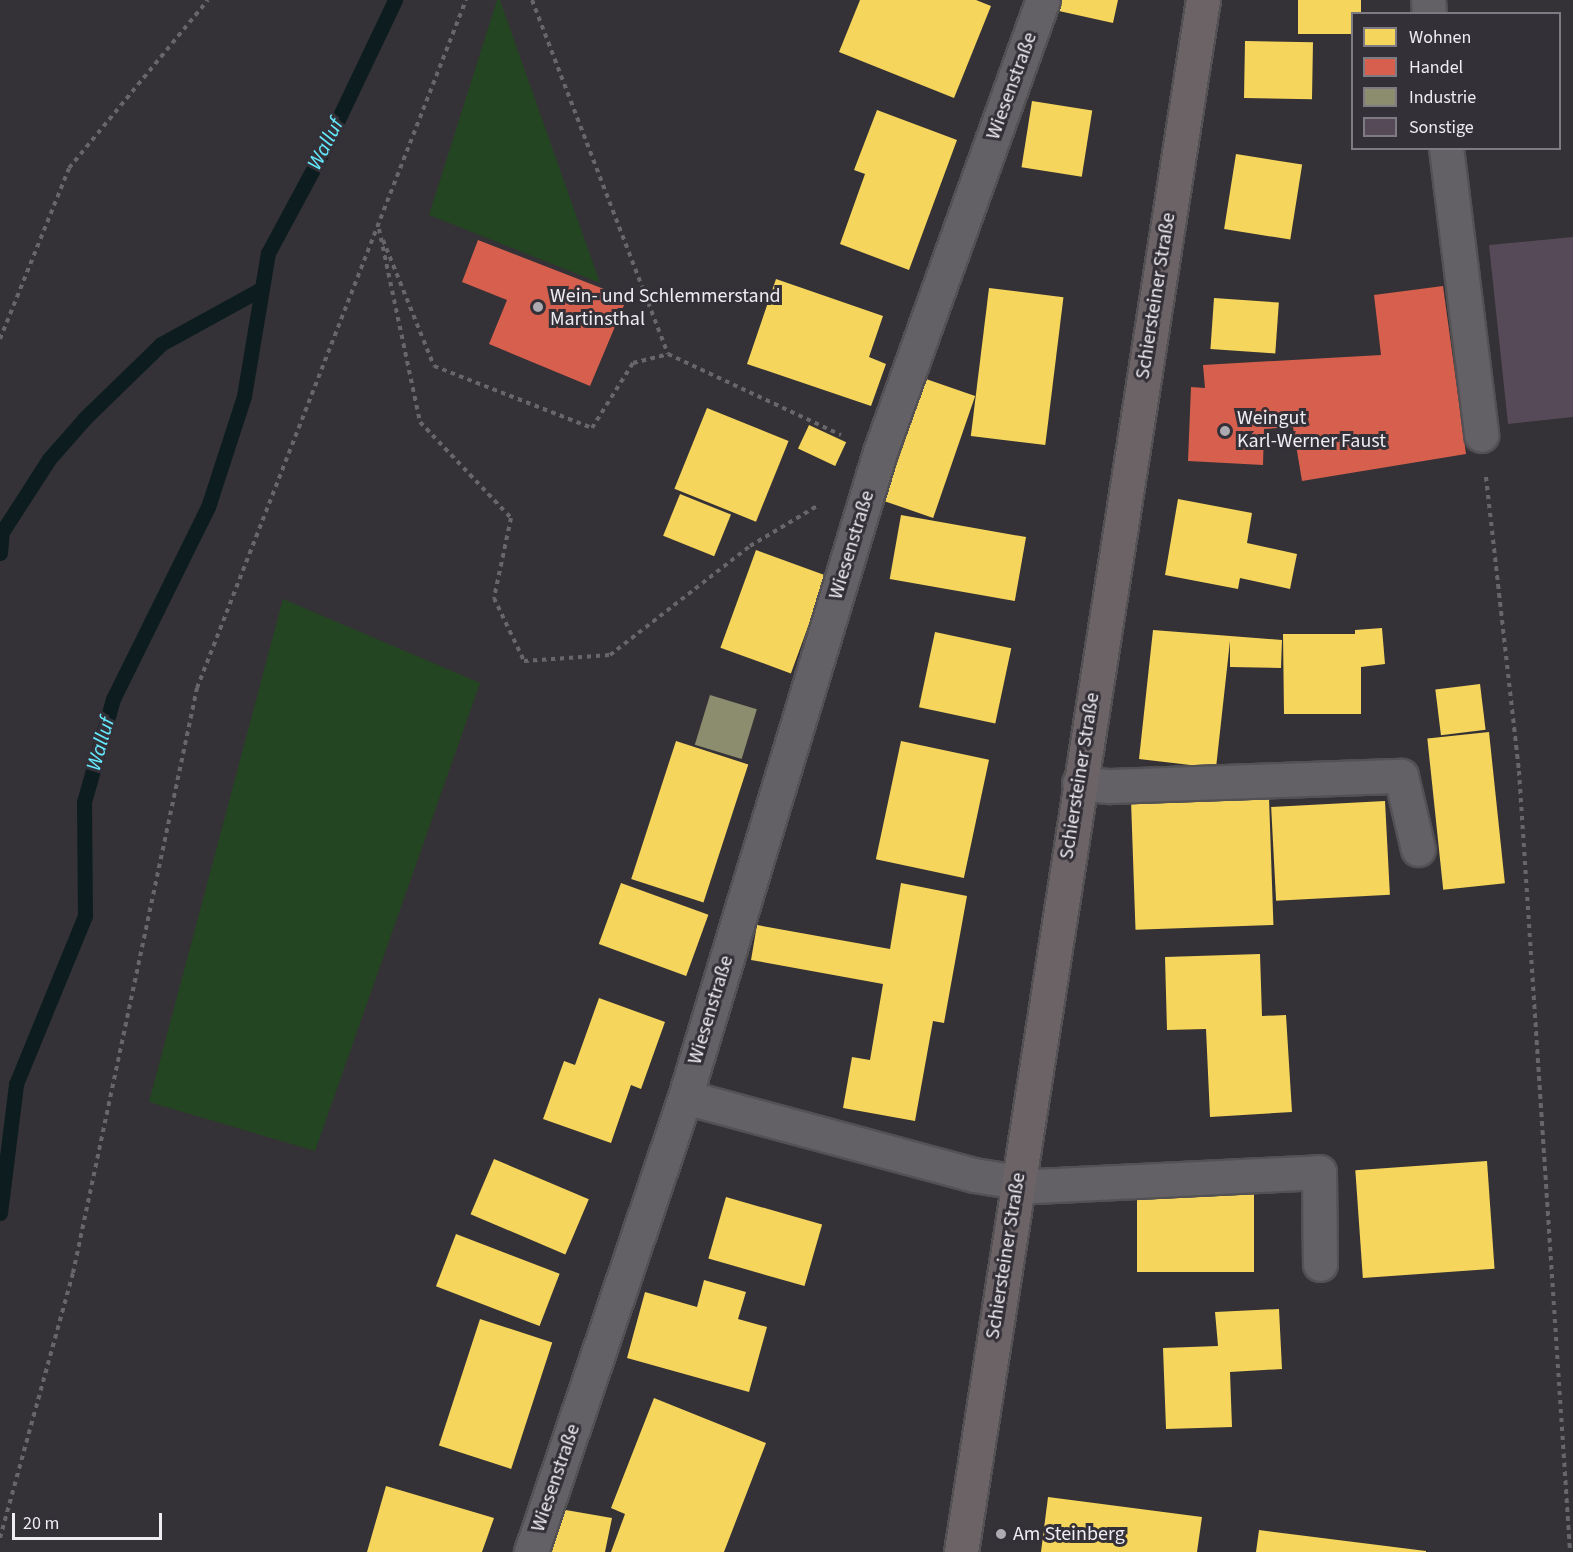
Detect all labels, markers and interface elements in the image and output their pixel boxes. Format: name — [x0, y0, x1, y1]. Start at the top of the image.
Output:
legend — [1351, 12, 1561, 150]
text: Wohnen — [1409, 25, 1471, 50]
street label: Wiesenstraße — [981, 29, 1043, 143]
text: Handel — [1409, 55, 1463, 80]
text: Industrie — [1409, 85, 1476, 110]
water label: Walluf — [301, 114, 349, 174]
text: Sonstige — [1409, 115, 1474, 140]
street label: Schiersteiner Straße — [1131, 211, 1181, 381]
place label: Wein- und Schlemmerstand Martinsthal — [550, 284, 781, 331]
marker: Wein- und Schlemmerstand Martinsthal — [531, 300, 545, 314]
place label: Weingut Karl-Werner Faust — [1237, 407, 1386, 454]
marker: Weingut Karl-Werner Faust — [1218, 424, 1232, 438]
street label: Wiesenstraße — [824, 488, 880, 602]
street label: Schiersteiner Straße — [1055, 691, 1105, 861]
water label: Walluf — [80, 714, 120, 774]
street label: Wiesenstraße — [683, 953, 739, 1067]
street label: Schiersteiner Straße — [981, 1171, 1031, 1341]
street label: Wiesenstraße — [526, 1421, 586, 1535]
scale bar — [15, 1501, 165, 1539]
text: 20 m — [23, 1511, 59, 1536]
place label: Am Steinberg — [1013, 1522, 1125, 1546]
marker: Am Steinberg — [994, 1527, 1008, 1541]

